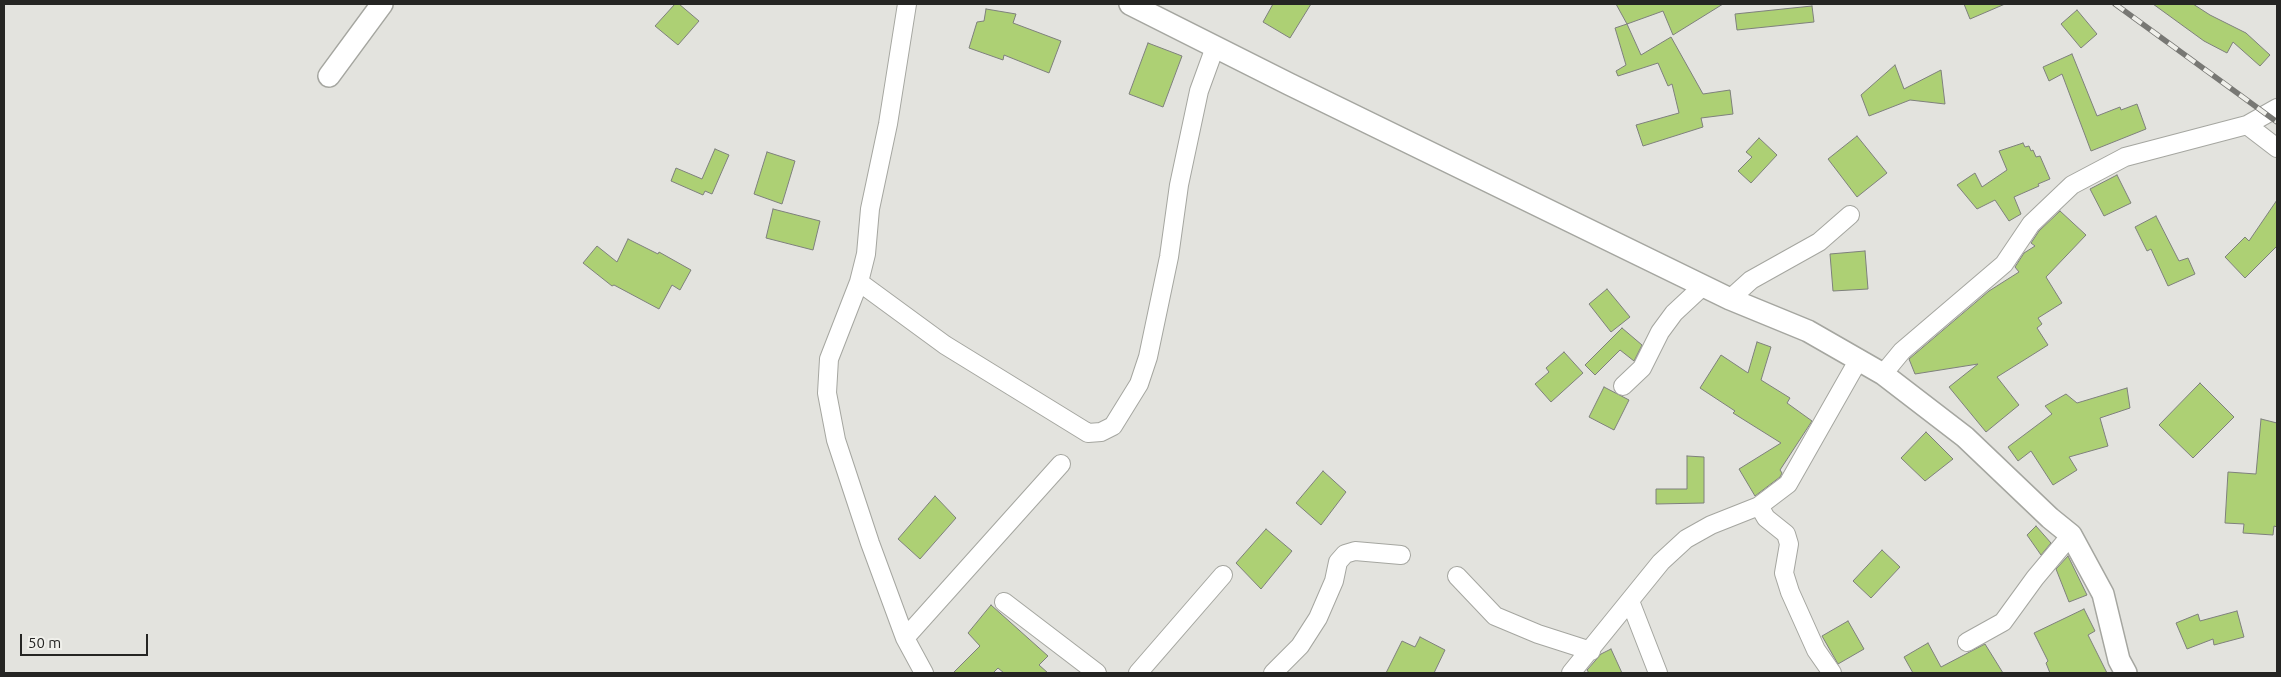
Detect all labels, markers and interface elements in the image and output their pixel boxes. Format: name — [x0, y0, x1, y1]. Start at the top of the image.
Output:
scale bar — [22, 624, 150, 656]
text: 50 m — [28, 634, 61, 651]

